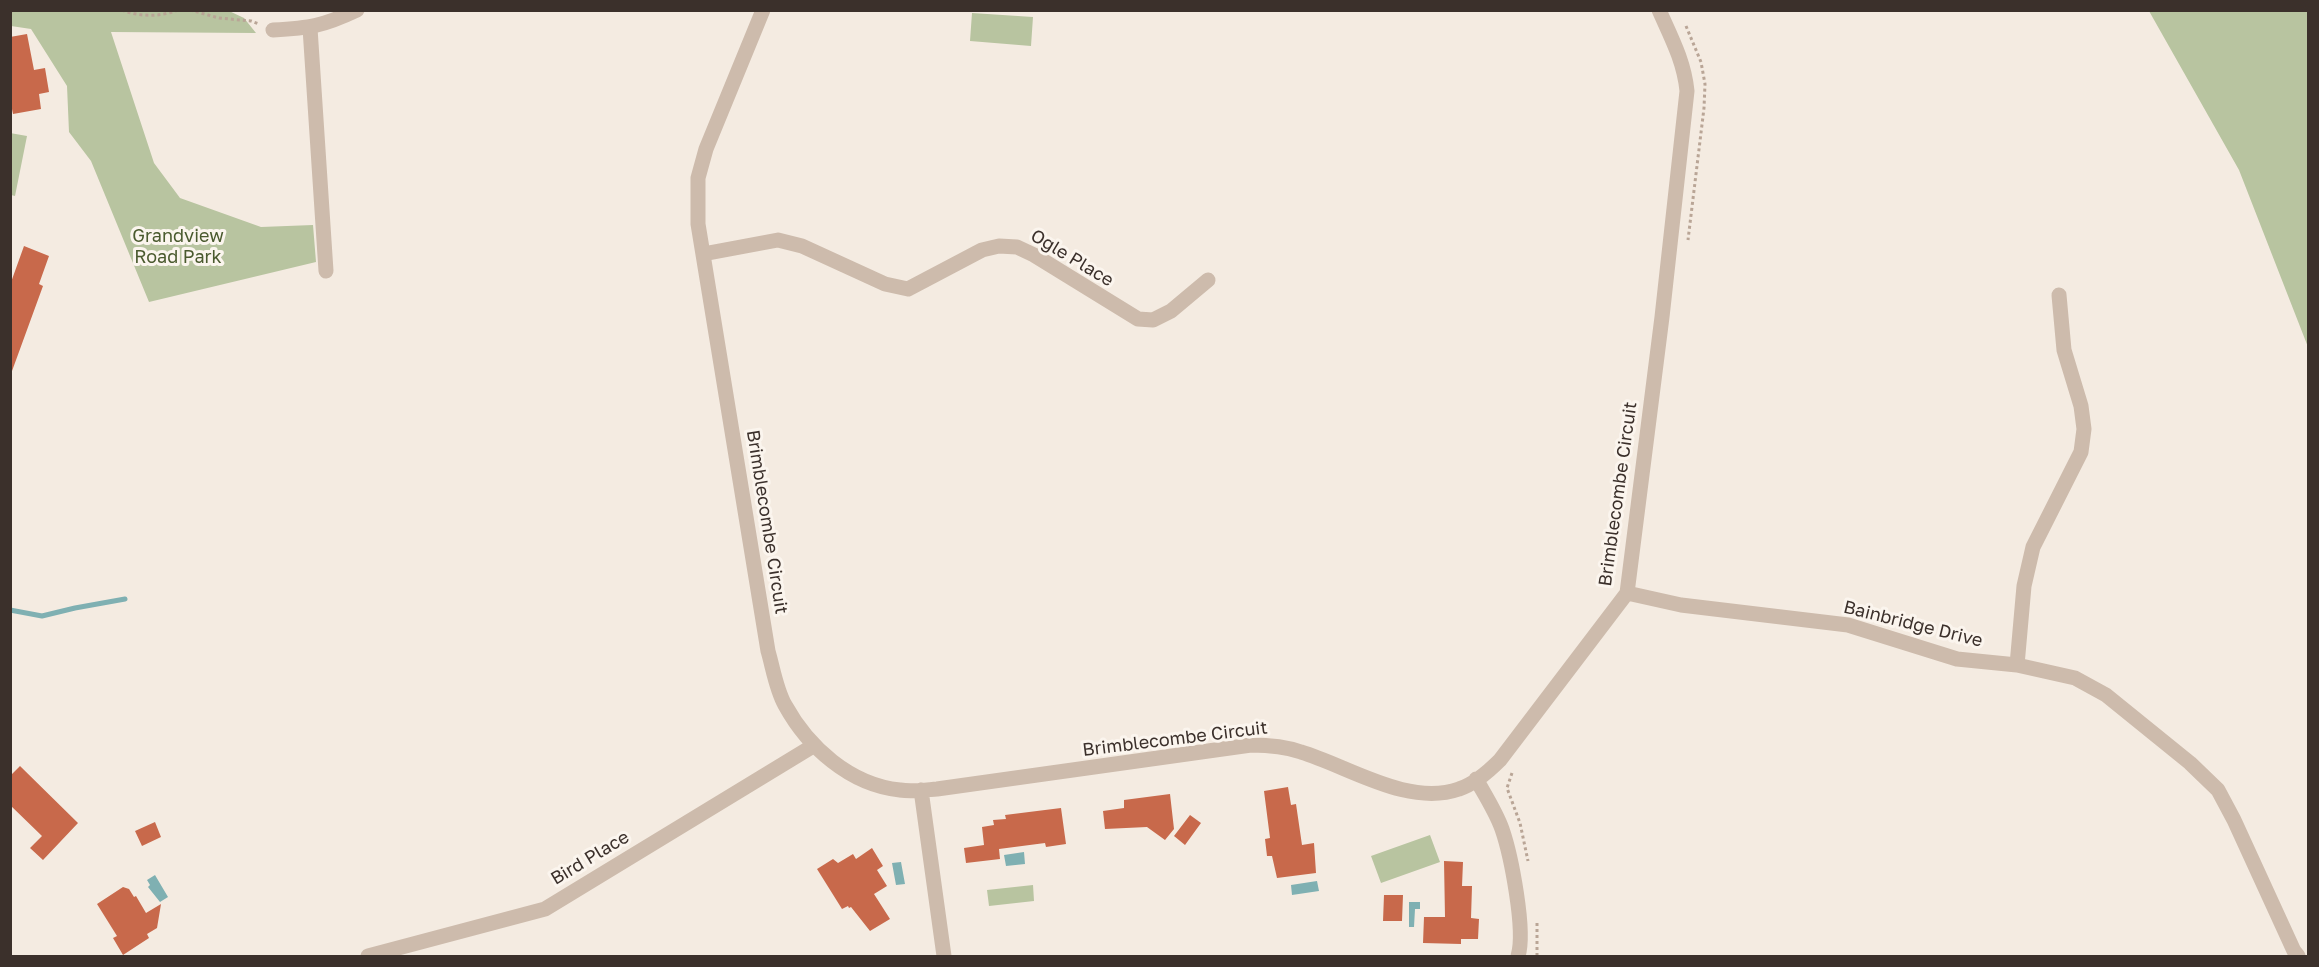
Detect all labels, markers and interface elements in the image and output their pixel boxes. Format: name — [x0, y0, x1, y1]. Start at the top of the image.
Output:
park label: Grandview Road Park — [132, 225, 224, 268]
street label: Ogle Place — [1027, 225, 1117, 291]
street label: Brimblecombe Circuit — [1594, 400, 1642, 588]
street label: Brimblecombe Circuit — [742, 428, 792, 616]
street label: Bainbridge Drive — [1841, 596, 1985, 652]
street label: Brimblecombe Circuit — [1081, 717, 1269, 761]
street label: Bird Place — [547, 826, 633, 890]

